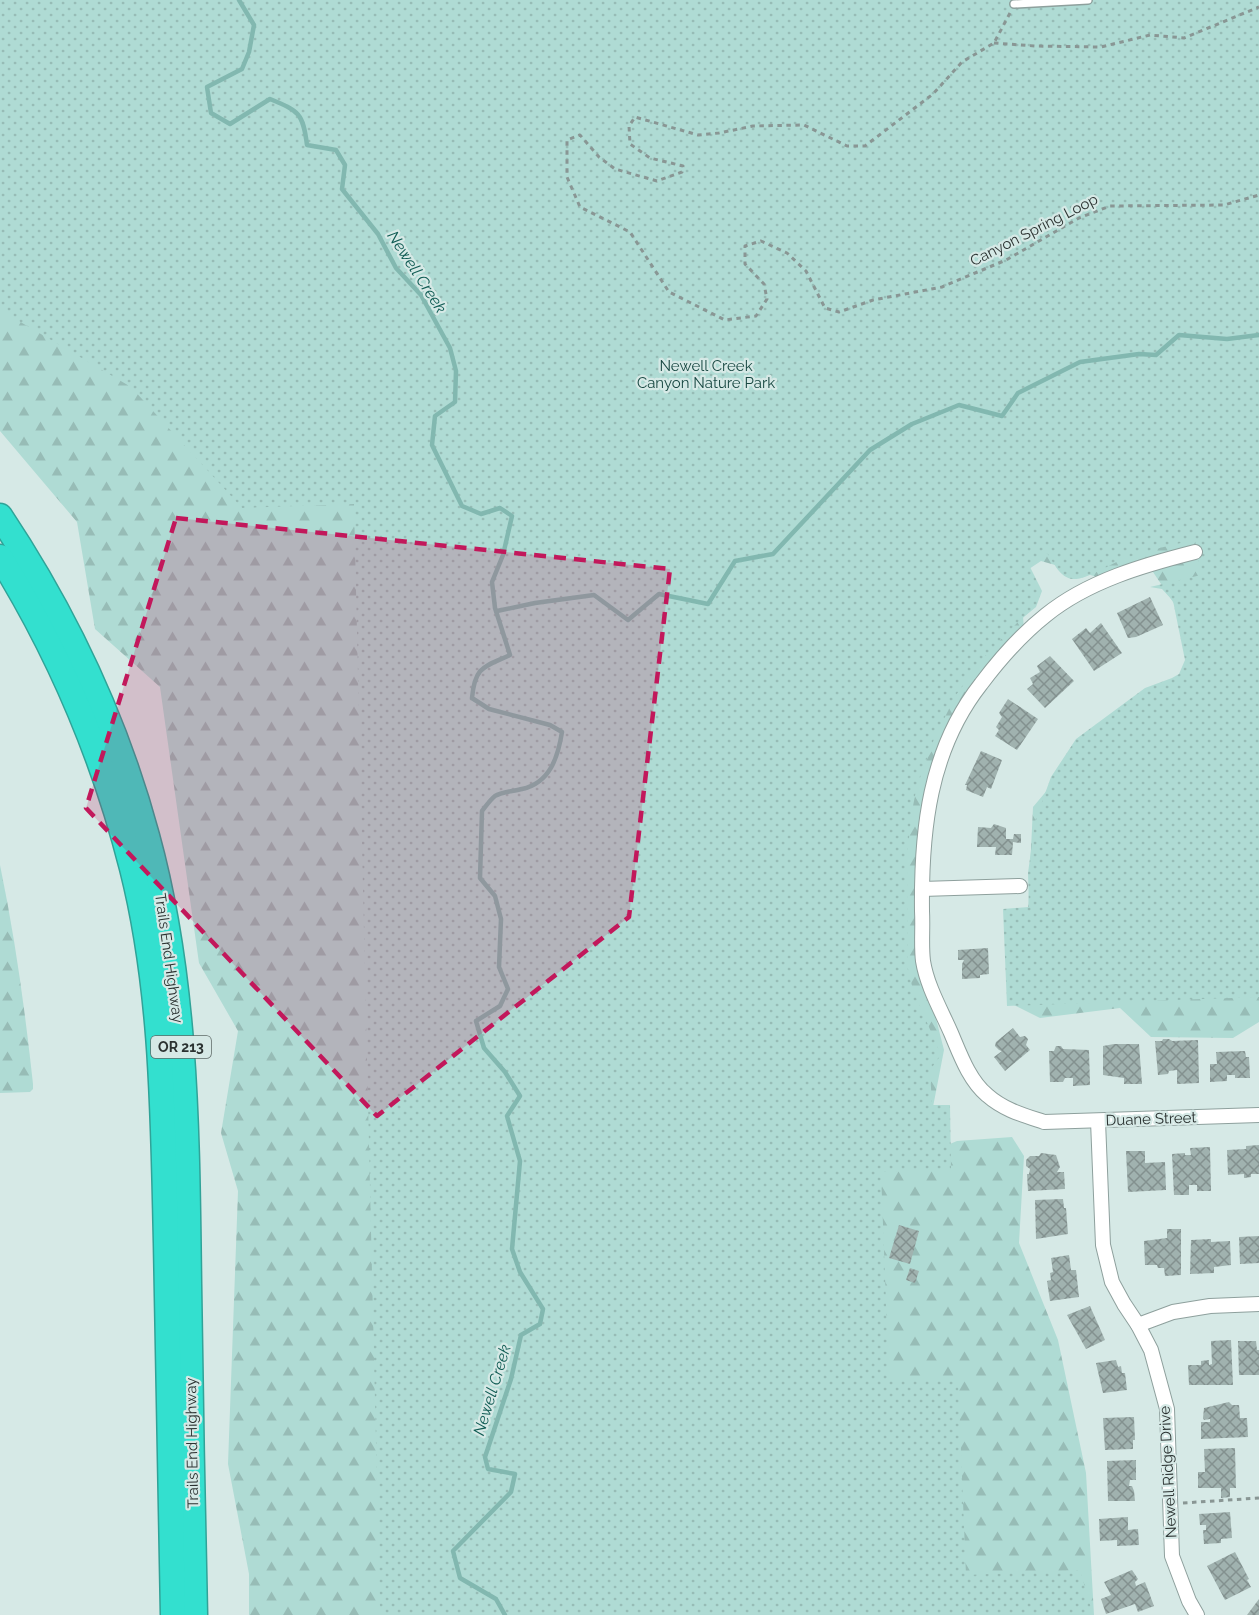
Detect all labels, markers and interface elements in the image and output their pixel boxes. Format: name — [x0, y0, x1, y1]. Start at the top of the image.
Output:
street label: Canyon Spring Loop — [967, 190, 1101, 270]
water label: Newell Creek — [383, 227, 451, 317]
park label: Newell Creek Canyon Nature Park — [637, 357, 775, 392]
street label: Trails End Highway — [151, 892, 187, 1024]
road number: OR 213 — [151, 1036, 211, 1058]
street label: Duane Street — [1105, 1108, 1197, 1130]
water label: Newell Creek — [469, 1342, 515, 1438]
street label: Trails End Highway — [182, 1377, 202, 1509]
street label: Newell Ridge Drive — [1156, 1405, 1180, 1539]

